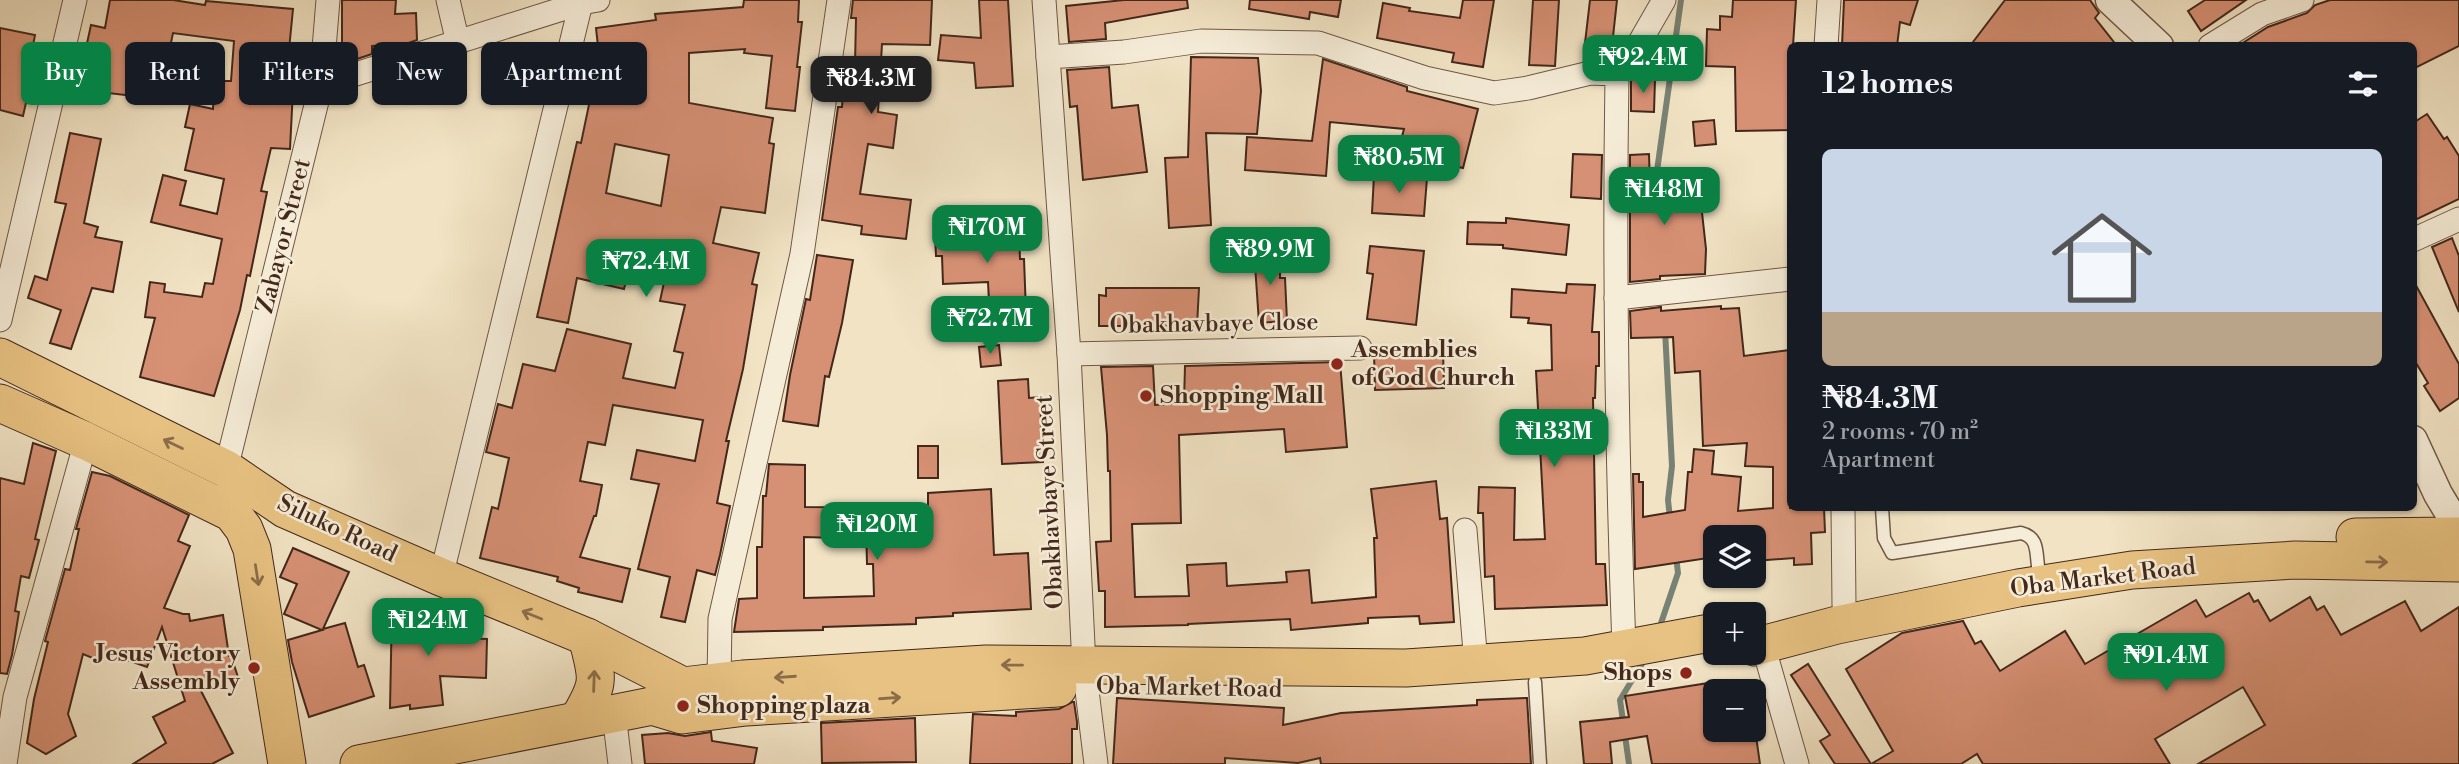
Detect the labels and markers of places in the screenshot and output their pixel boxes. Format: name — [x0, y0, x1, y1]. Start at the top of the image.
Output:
pin: ₦92.4M — [1586, 36, 1700, 95]
pin: ₦84.3M — [814, 57, 928, 116]
pin: ₦80.5M — [1342, 136, 1456, 195]
pin: ₦148M — [1615, 168, 1713, 227]
pin: ₦170M — [938, 205, 1036, 265]
pin: ₦89.9M — [1213, 228, 1327, 287]
pin: ₦72.4M — [589, 240, 703, 299]
pin: ₦72.7M — [933, 296, 1047, 356]
place label: Assemblies of God Church — [1350, 335, 1515, 393]
marker: Assemblies of God Church — [1329, 356, 1345, 372]
place label: Shopping Mall — [1160, 381, 1324, 411]
marker: Shopping Mall — [1138, 388, 1154, 404]
pin: ₦133M — [1505, 410, 1603, 469]
pin: ₦120M — [828, 503, 926, 562]
pin: ₦124M — [379, 598, 477, 658]
pin: ₦91.4M — [2109, 634, 2223, 693]
place label: Jesus Victory Assembly — [93, 639, 241, 697]
place label: Shops — [1604, 658, 1672, 688]
marker: Jesus Victory Assembly — [246, 660, 262, 676]
marker: Shops — [1678, 665, 1694, 681]
place label: Shopping plaza — [697, 691, 871, 721]
marker: Shopping plaza — [675, 698, 691, 714]

